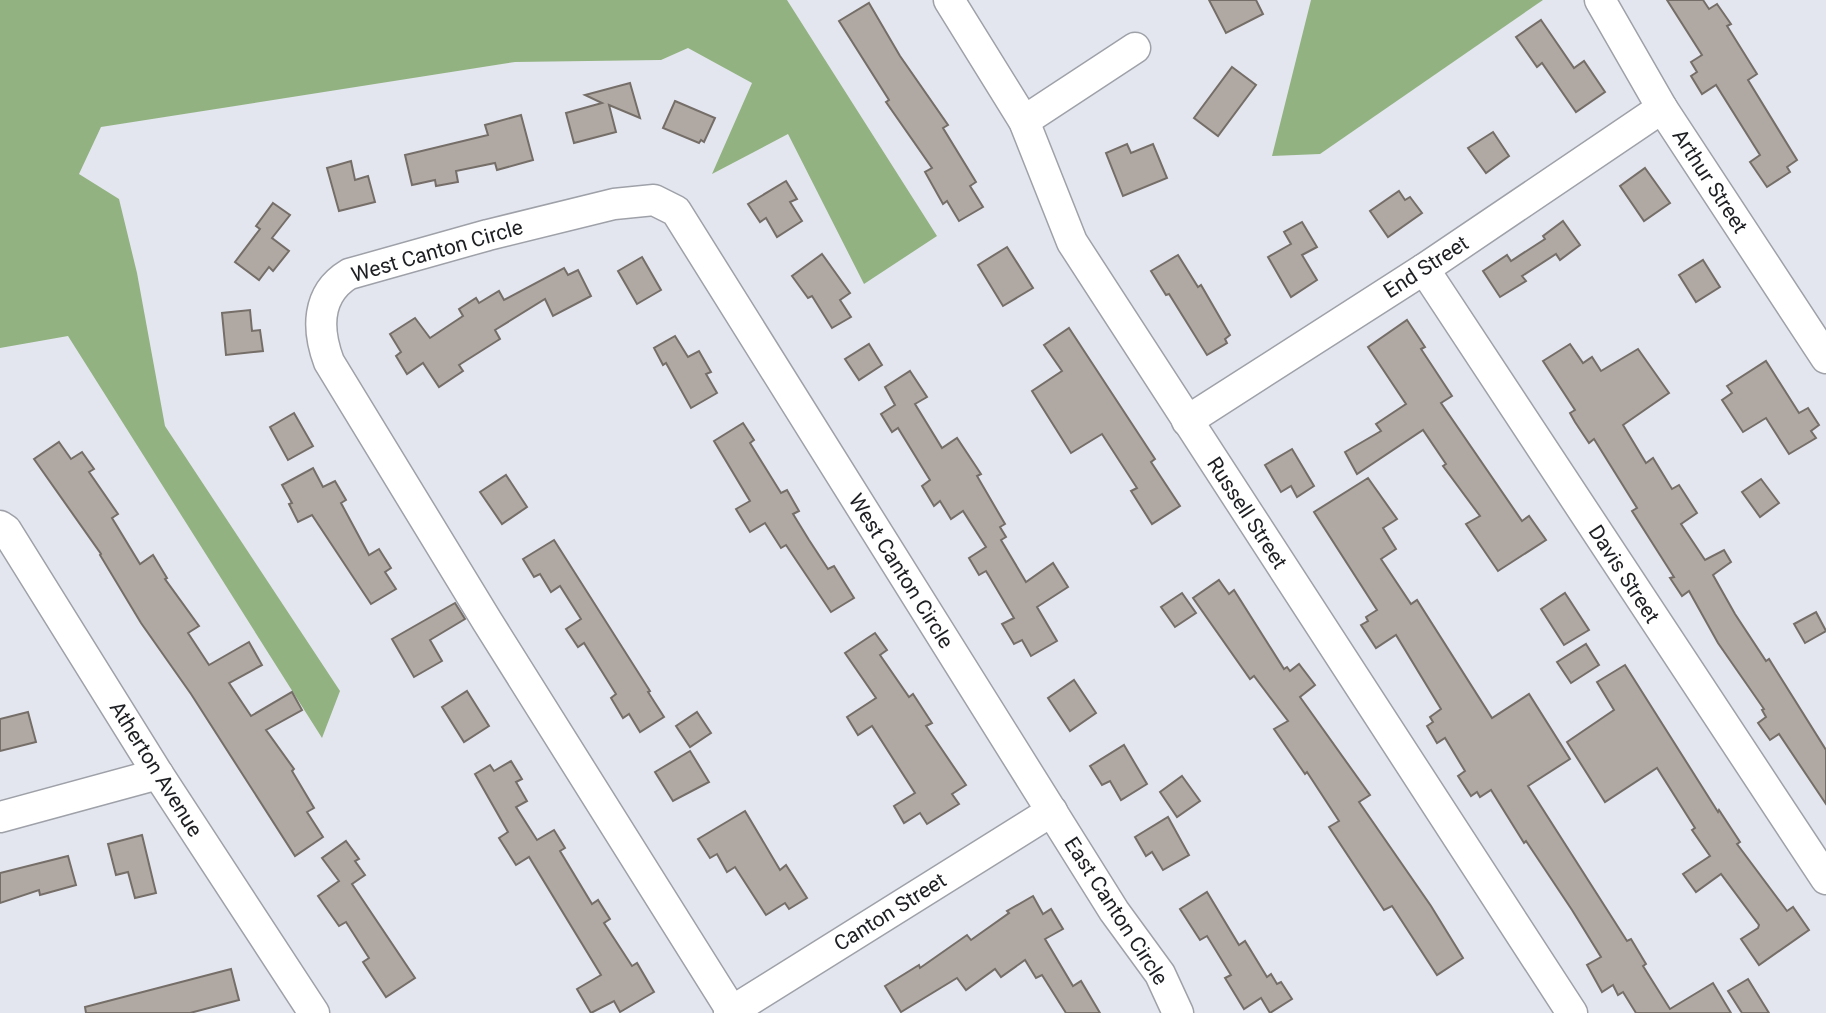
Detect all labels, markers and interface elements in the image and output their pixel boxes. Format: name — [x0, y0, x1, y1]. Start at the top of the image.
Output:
street label: Arthur Street — [1668, 125, 1753, 238]
street label: West Canton Circle — [348, 215, 526, 287]
street label: End Street — [1379, 231, 1473, 303]
street label: Russell Street — [1202, 453, 1292, 573]
street label: West Canton Circle — [844, 489, 958, 653]
street label: Davis Street — [1583, 521, 1665, 628]
street label: Atherton Avenue — [105, 697, 207, 841]
street label: East Canton Circle — [1059, 833, 1173, 989]
street label: Canton Street — [830, 868, 951, 956]

